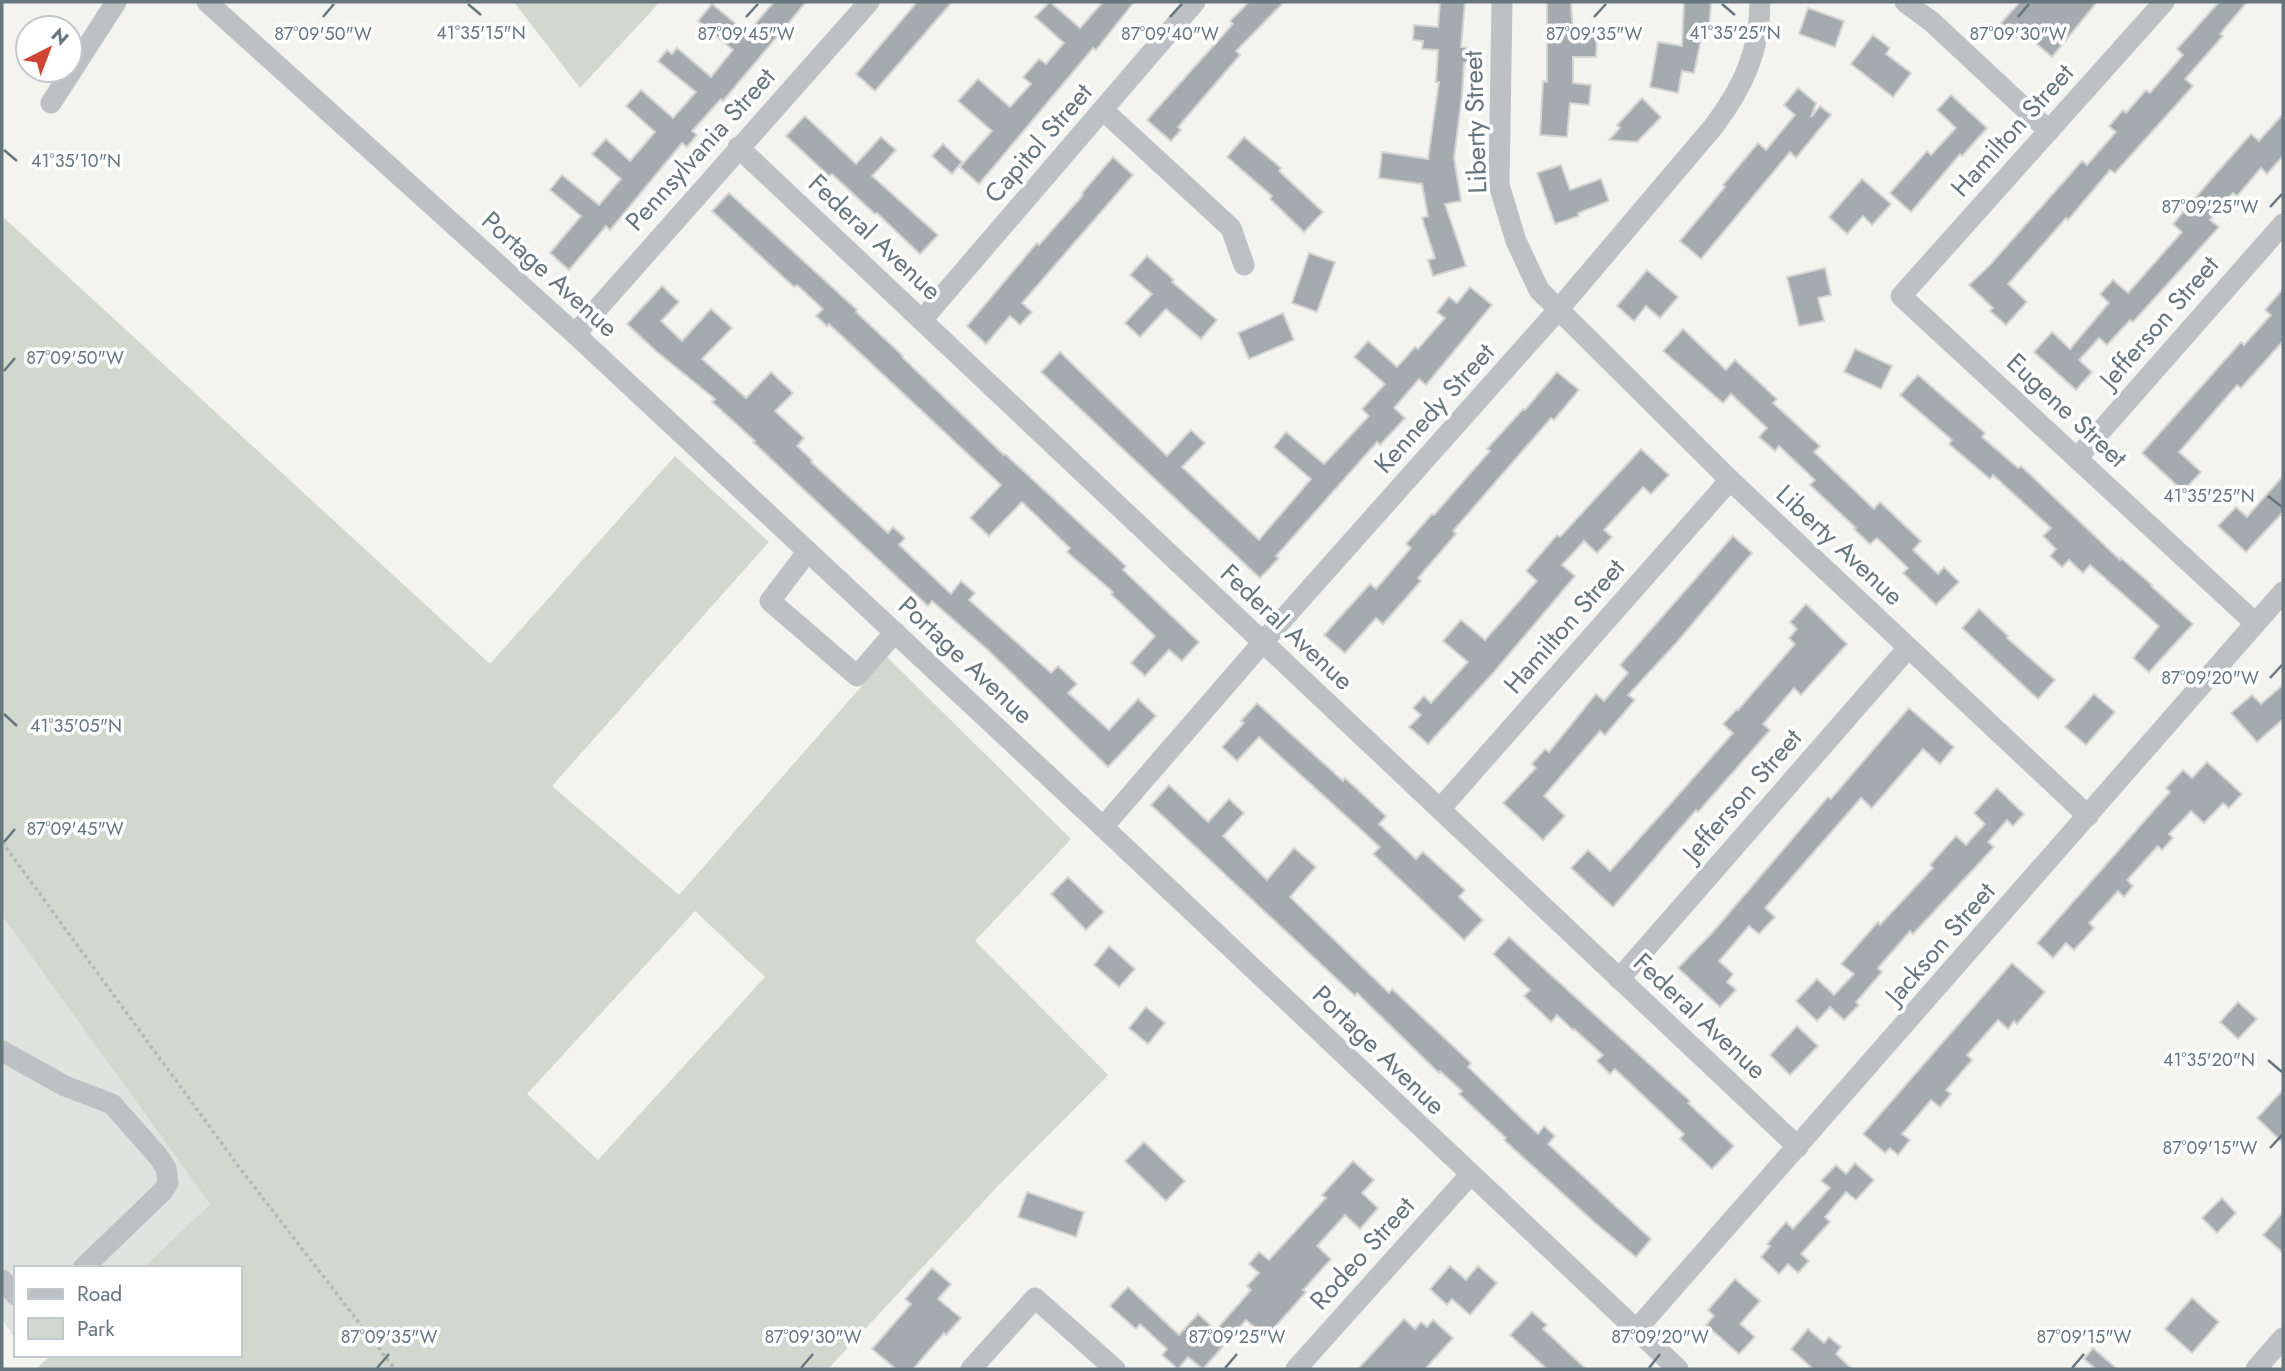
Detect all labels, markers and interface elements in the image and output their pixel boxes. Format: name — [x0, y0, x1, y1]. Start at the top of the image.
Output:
north arrow — [14, 14, 84, 84]
text: 41°35'15"N — [436, 20, 526, 46]
text: 41°35'25"N — [1689, 20, 1781, 46]
text: 87°09'50"W — [274, 21, 372, 47]
text: 87°09'45"W — [697, 21, 795, 47]
text: 87°09'40"W — [1121, 21, 1219, 47]
text: 87°09'35"W — [1546, 21, 1642, 47]
text: 87°09'30"W — [1969, 21, 2067, 47]
text: N — [45, 22, 75, 52]
street label: Liberty Street — [1453, 49, 1496, 194]
street label: Hamilton Street — [1942, 54, 2083, 205]
street label: Pennsylvania Street — [616, 58, 784, 239]
street label: Capitol Street — [975, 74, 1101, 211]
text: 41°35'10"N — [31, 148, 121, 174]
street label: Federal Avenue — [800, 165, 950, 309]
text: 87°09'25"W — [2162, 194, 2259, 220]
street label: Portage Avenue — [473, 202, 627, 346]
street label: Jefferson Street — [2089, 247, 2228, 399]
street label: Kennedy Street — [1365, 334, 1504, 482]
street label: Eugene Street — [1998, 344, 2136, 477]
text: 87°09'50"W — [26, 345, 124, 371]
street label: Liberty Avenue — [1768, 476, 1912, 614]
text: 41°35'25"N — [2163, 483, 2255, 509]
street label: Hamilton Street — [1495, 550, 1634, 702]
street label: Federal Avenue — [1212, 555, 1362, 699]
street label: Portage Avenue — [890, 587, 1042, 733]
text: 87°09'20"W — [2161, 665, 2259, 691]
text: 41°35'05"N — [30, 713, 122, 739]
street label: Jefferson Street — [1672, 720, 1811, 872]
text: 87°09'45"W — [26, 816, 124, 842]
street label: Jackson Street — [1874, 873, 2004, 1015]
street label: Federal Avenue — [1625, 944, 1775, 1088]
street label: Portage Avenue — [1304, 976, 1454, 1124]
text: 41°35'20"N — [2163, 1047, 2255, 1073]
text: 87°09'15"W — [2163, 1135, 2258, 1161]
street label: Rodeo Street — [1301, 1187, 1424, 1318]
legend — [14, 1266, 242, 1357]
text: Road — [77, 1279, 122, 1309]
text: Park — [77, 1314, 115, 1344]
text: 87°09'35"W — [341, 1324, 437, 1350]
text: 87°09'30"W — [764, 1324, 862, 1350]
text: 87°09'25"W — [1189, 1324, 1286, 1350]
text: 87°09'20"W — [1611, 1324, 1709, 1350]
text: 87°09'15"W — [2037, 1324, 2132, 1350]

